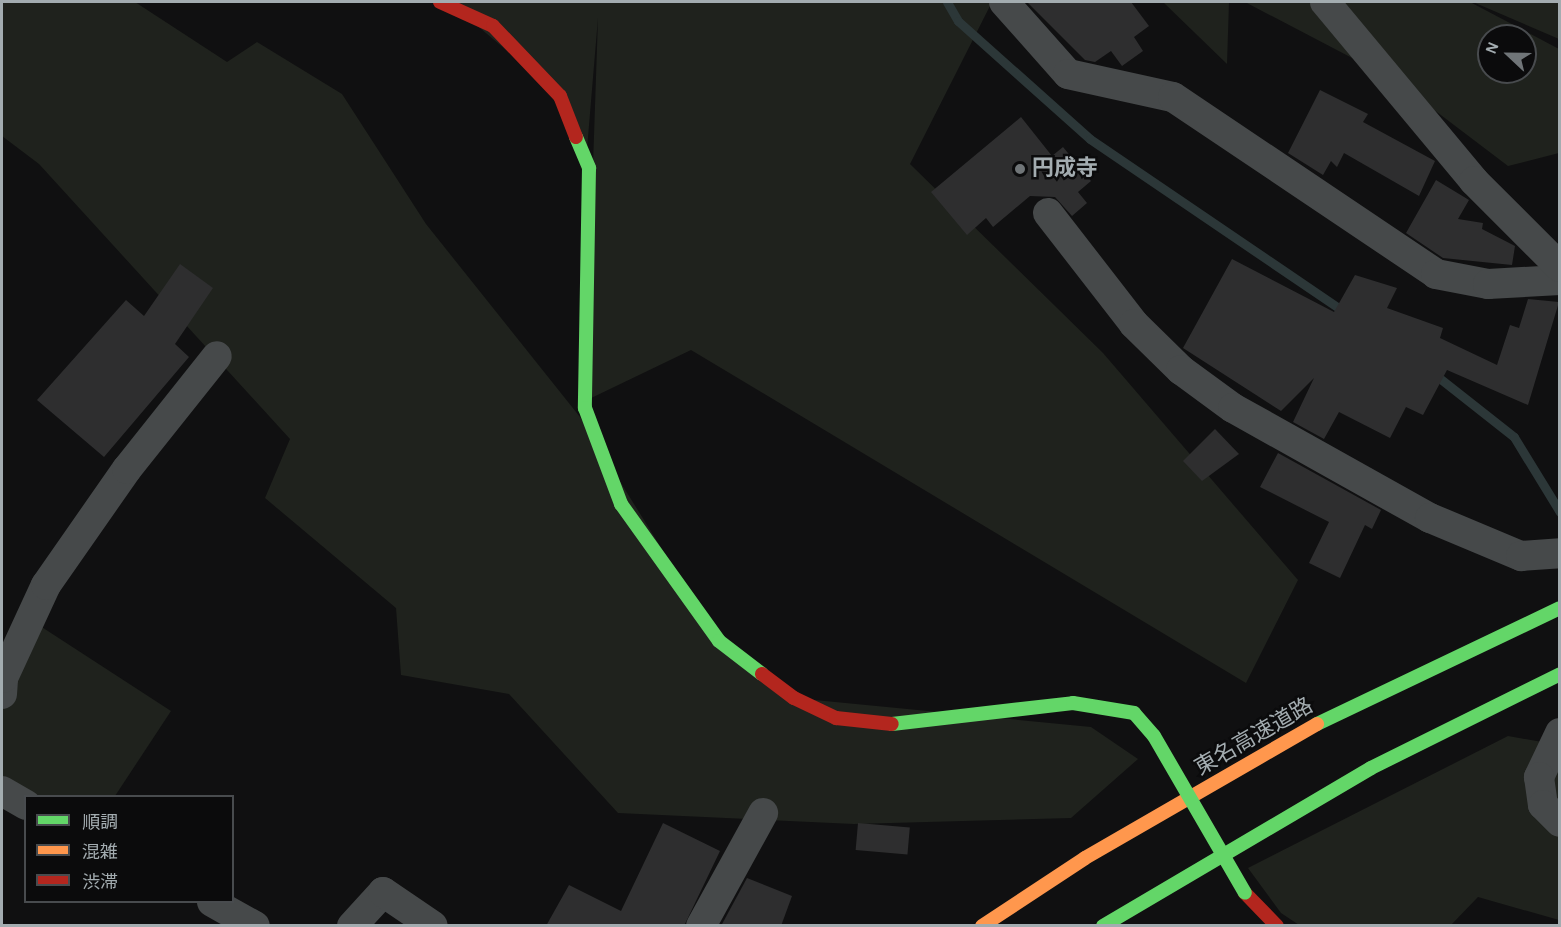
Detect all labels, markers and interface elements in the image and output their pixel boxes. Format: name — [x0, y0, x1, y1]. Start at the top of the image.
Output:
north arrow — [1477, 24, 1537, 84]
text: N — [1483, 40, 1502, 56]
place label: 円成寺 — [1032, 156, 1098, 182]
marker: 円成寺 — [1013, 162, 1027, 176]
street label: 東名高速道路 — [1190, 693, 1318, 781]
legend — [24, 795, 234, 903]
text: 順調 — [82, 814, 118, 832]
text: 混雑 — [82, 844, 118, 862]
text: 渋滞 — [82, 874, 118, 892]

